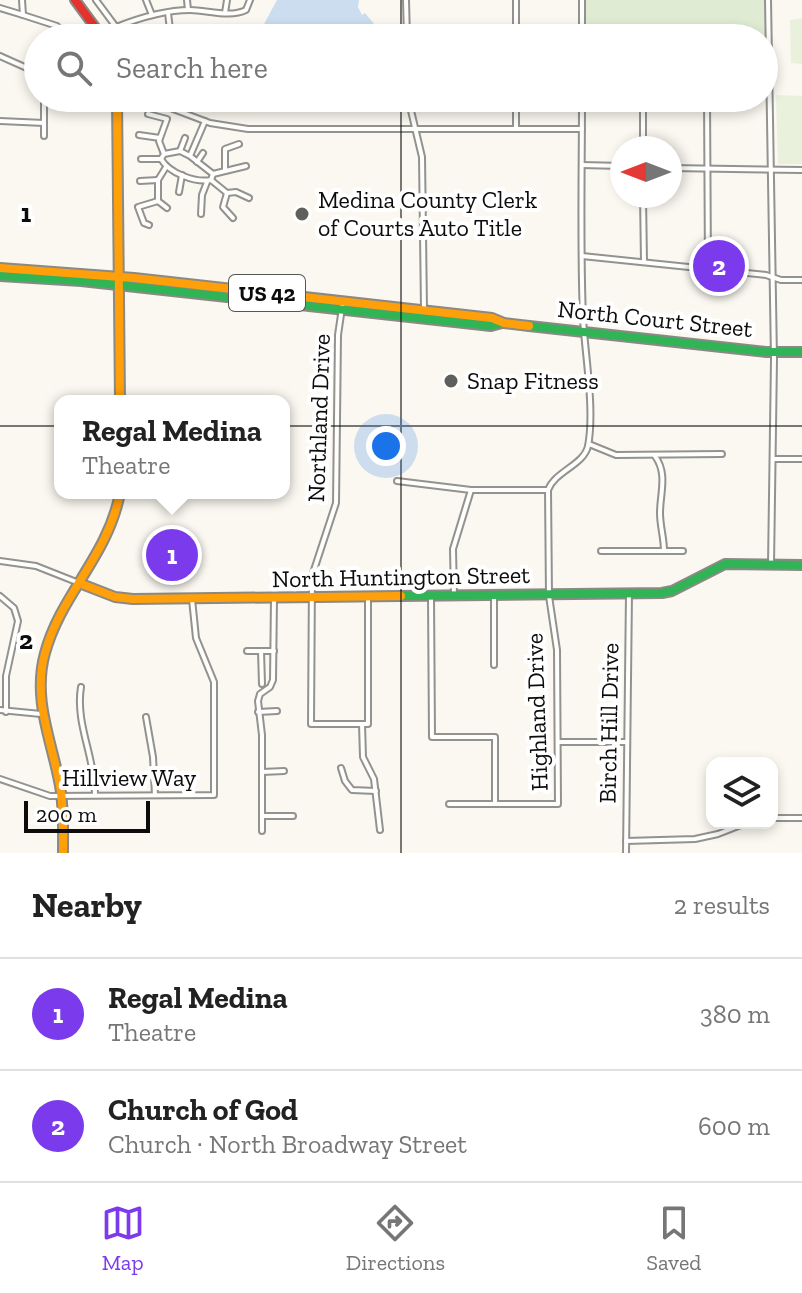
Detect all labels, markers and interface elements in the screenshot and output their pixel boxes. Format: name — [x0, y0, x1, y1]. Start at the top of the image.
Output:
search box — [24, 24, 778, 112]
icon: search — [52, 46, 96, 90]
text: Search here — [116, 50, 268, 86]
north arrow — [610, 136, 682, 208]
place label: Medina County Clerk of Courts Auto Title — [318, 185, 538, 242]
text: 1 — [21, 197, 32, 229]
marker: Medina County Clerk of Courts Auto Title — [293, 205, 311, 223]
pin: 2 — [693, 236, 745, 296]
road number: US 42 — [229, 275, 305, 311]
street label: North Court Street — [556, 294, 754, 343]
street label: Northland Drive — [301, 333, 336, 503]
place label: Snap Fitness — [467, 366, 599, 395]
marker: Snap Fitness — [442, 372, 460, 390]
popup — [54, 395, 290, 499]
text: Regal Medina — [82, 413, 262, 449]
your location — [366, 426, 406, 466]
text: Theatre — [82, 449, 170, 481]
pin: 1 — [146, 525, 198, 585]
street label: North Huntington Street — [272, 560, 530, 593]
text: 2 — [19, 624, 33, 656]
street label: Highland Drive — [519, 632, 554, 792]
street label: Birch Hill Drive — [593, 642, 624, 804]
map controls — [706, 757, 778, 829]
button: layers — [706, 757, 778, 829]
street label: Hillview Way — [62, 763, 197, 792]
scale bar — [24, 797, 150, 833]
text: 200 m — [36, 801, 97, 828]
text: Nearby — [32, 885, 142, 926]
text: 2 results — [674, 889, 770, 921]
text: Regal Medina — [108, 980, 288, 1016]
text: 1 — [53, 998, 63, 1030]
text: 380 m — [700, 998, 770, 1030]
text: Theatre — [108, 1016, 196, 1048]
text: Church of God — [108, 1092, 298, 1128]
text: 2 — [51, 1110, 65, 1142]
text: 600 m — [698, 1110, 770, 1142]
text: Church · North Broadway Street — [108, 1128, 467, 1160]
tab: Map — [101, 1201, 145, 1276]
tab: Directions — [346, 1201, 445, 1276]
tab: Saved — [646, 1201, 701, 1276]

